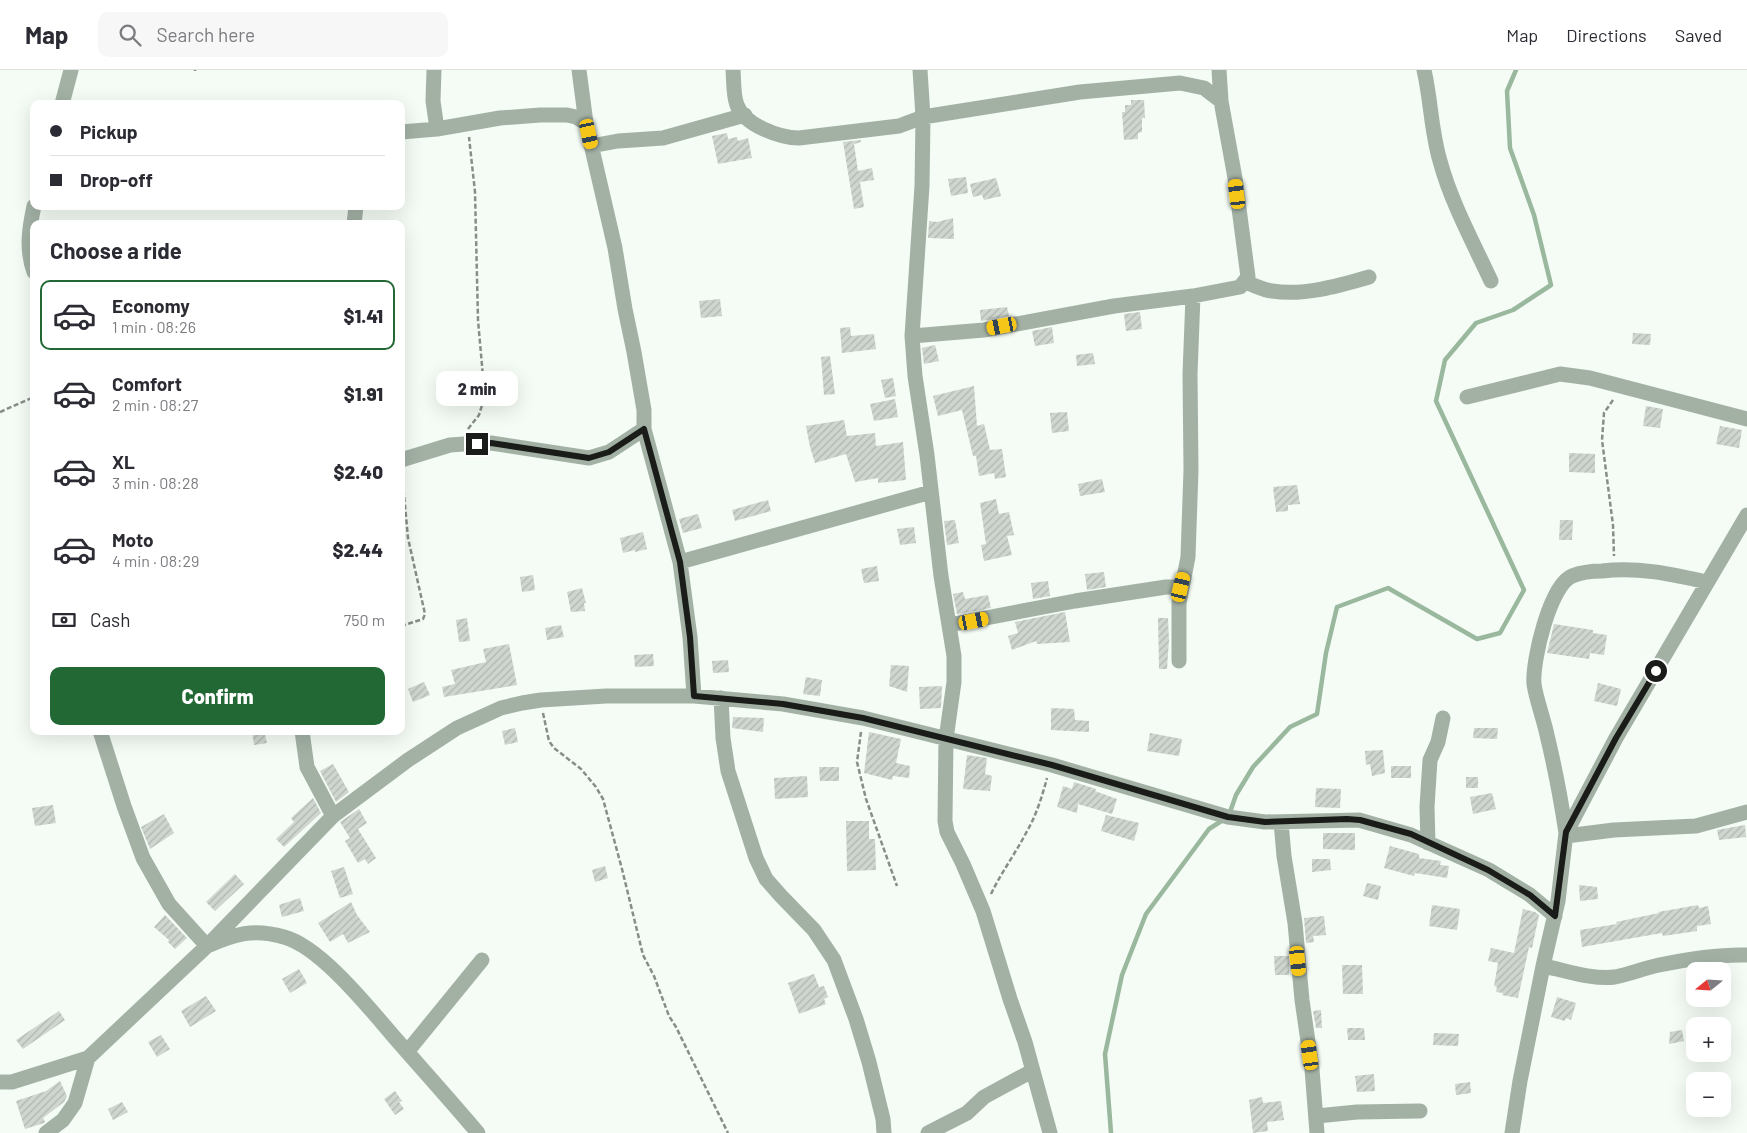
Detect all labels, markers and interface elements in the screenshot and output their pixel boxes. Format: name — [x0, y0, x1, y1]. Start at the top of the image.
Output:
search box — [98, 12, 448, 57]
text: Map — [25, 20, 68, 49]
icon: search — [116, 21, 144, 49]
text: Search here — [156, 23, 255, 46]
text: Map — [1506, 24, 1538, 46]
text: Directions — [1566, 24, 1647, 46]
text: Saved — [1675, 24, 1722, 46]
car — [578, 118, 599, 150]
text: Pickup — [80, 120, 138, 143]
text: Drop-off — [80, 168, 153, 191]
car — [1227, 178, 1246, 210]
text: Choose a ride — [50, 237, 182, 263]
icon: car — [52, 293, 97, 338]
text: Economy — [112, 294, 190, 317]
text: $1.41 — [343, 304, 383, 327]
car — [985, 316, 1018, 336]
text: 1 min · 08:26 — [112, 317, 196, 336]
icon: car — [52, 371, 97, 416]
text: Comfort — [112, 372, 182, 395]
callout: 2 min — [436, 372, 518, 406]
text: 2 min — [458, 379, 496, 398]
text: $1.91 — [344, 382, 383, 405]
text: 2 min · 08:27 — [112, 395, 198, 414]
route end — [466, 433, 488, 455]
icon: car — [52, 449, 97, 494]
text: XL — [112, 450, 135, 473]
text: $2.40 — [333, 460, 383, 483]
text: 3 min · 08:28 — [112, 473, 199, 492]
icon: car — [52, 527, 97, 572]
text: Moto — [112, 528, 154, 551]
text: $2.44 — [332, 538, 383, 561]
text: 4 min · 08:29 — [112, 551, 199, 570]
car — [1170, 571, 1191, 603]
icon: cash — [50, 606, 78, 634]
text: Cash — [90, 608, 131, 631]
text: 750 m — [344, 610, 385, 629]
car — [957, 611, 990, 631]
route start — [1645, 660, 1667, 682]
button: Confirm — [50, 667, 385, 725]
car — [1288, 945, 1307, 977]
north arrow — [1686, 962, 1731, 1008]
map controls — [1686, 962, 1731, 1117]
button: + — [1686, 1017, 1731, 1062]
car — [1300, 1039, 1319, 1071]
button: − — [1686, 1072, 1731, 1117]

